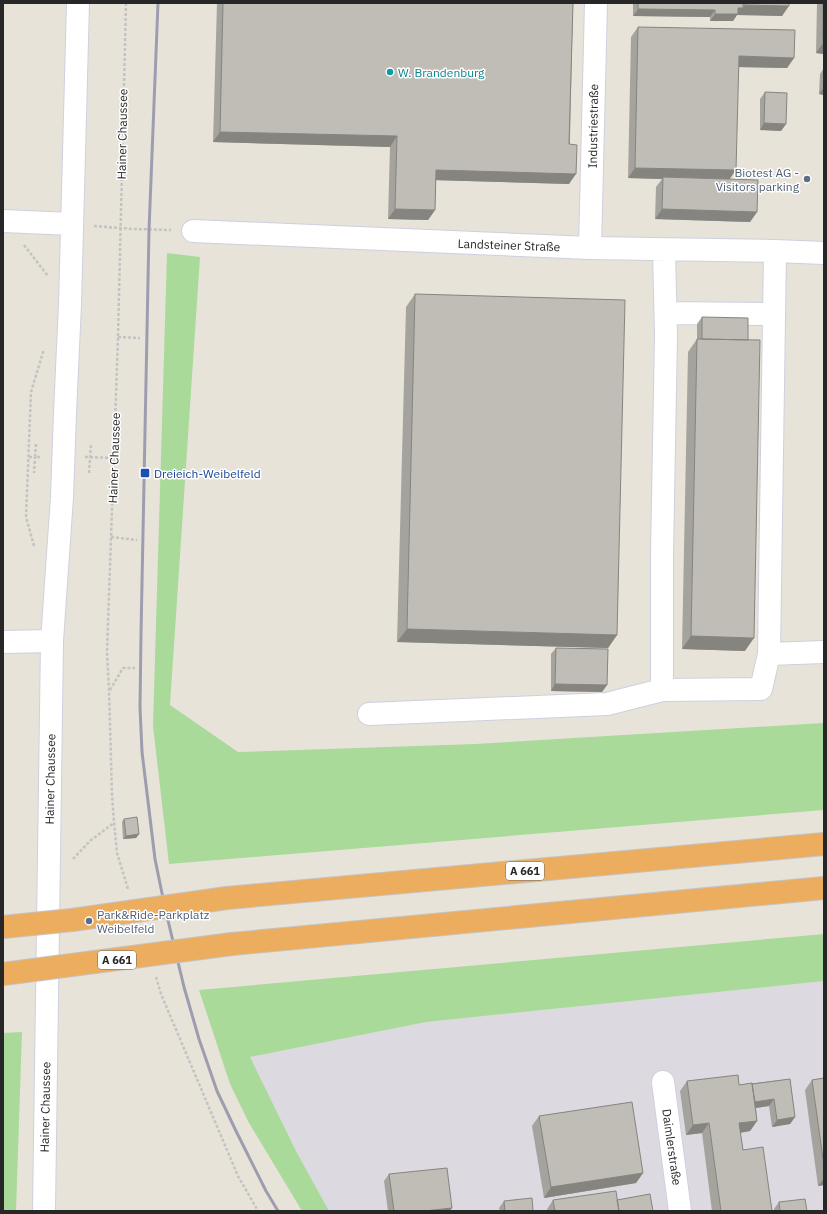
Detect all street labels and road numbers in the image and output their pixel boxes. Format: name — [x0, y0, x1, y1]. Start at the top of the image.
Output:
street label: Industriestraße — [585, 83, 601, 168]
street label: Hainer Chaussee — [114, 88, 130, 180]
street label: Landsteiner Straße — [457, 236, 561, 254]
street label: Hainer Chaussee — [105, 412, 123, 504]
street label: Hainer Chaussee — [42, 733, 58, 825]
road number: A 661 — [506, 862, 544, 880]
road number: A 661 — [98, 951, 136, 969]
street label: Hainer Chaussee — [37, 1061, 53, 1153]
street label: Daimlerstraße — [659, 1108, 685, 1187]

